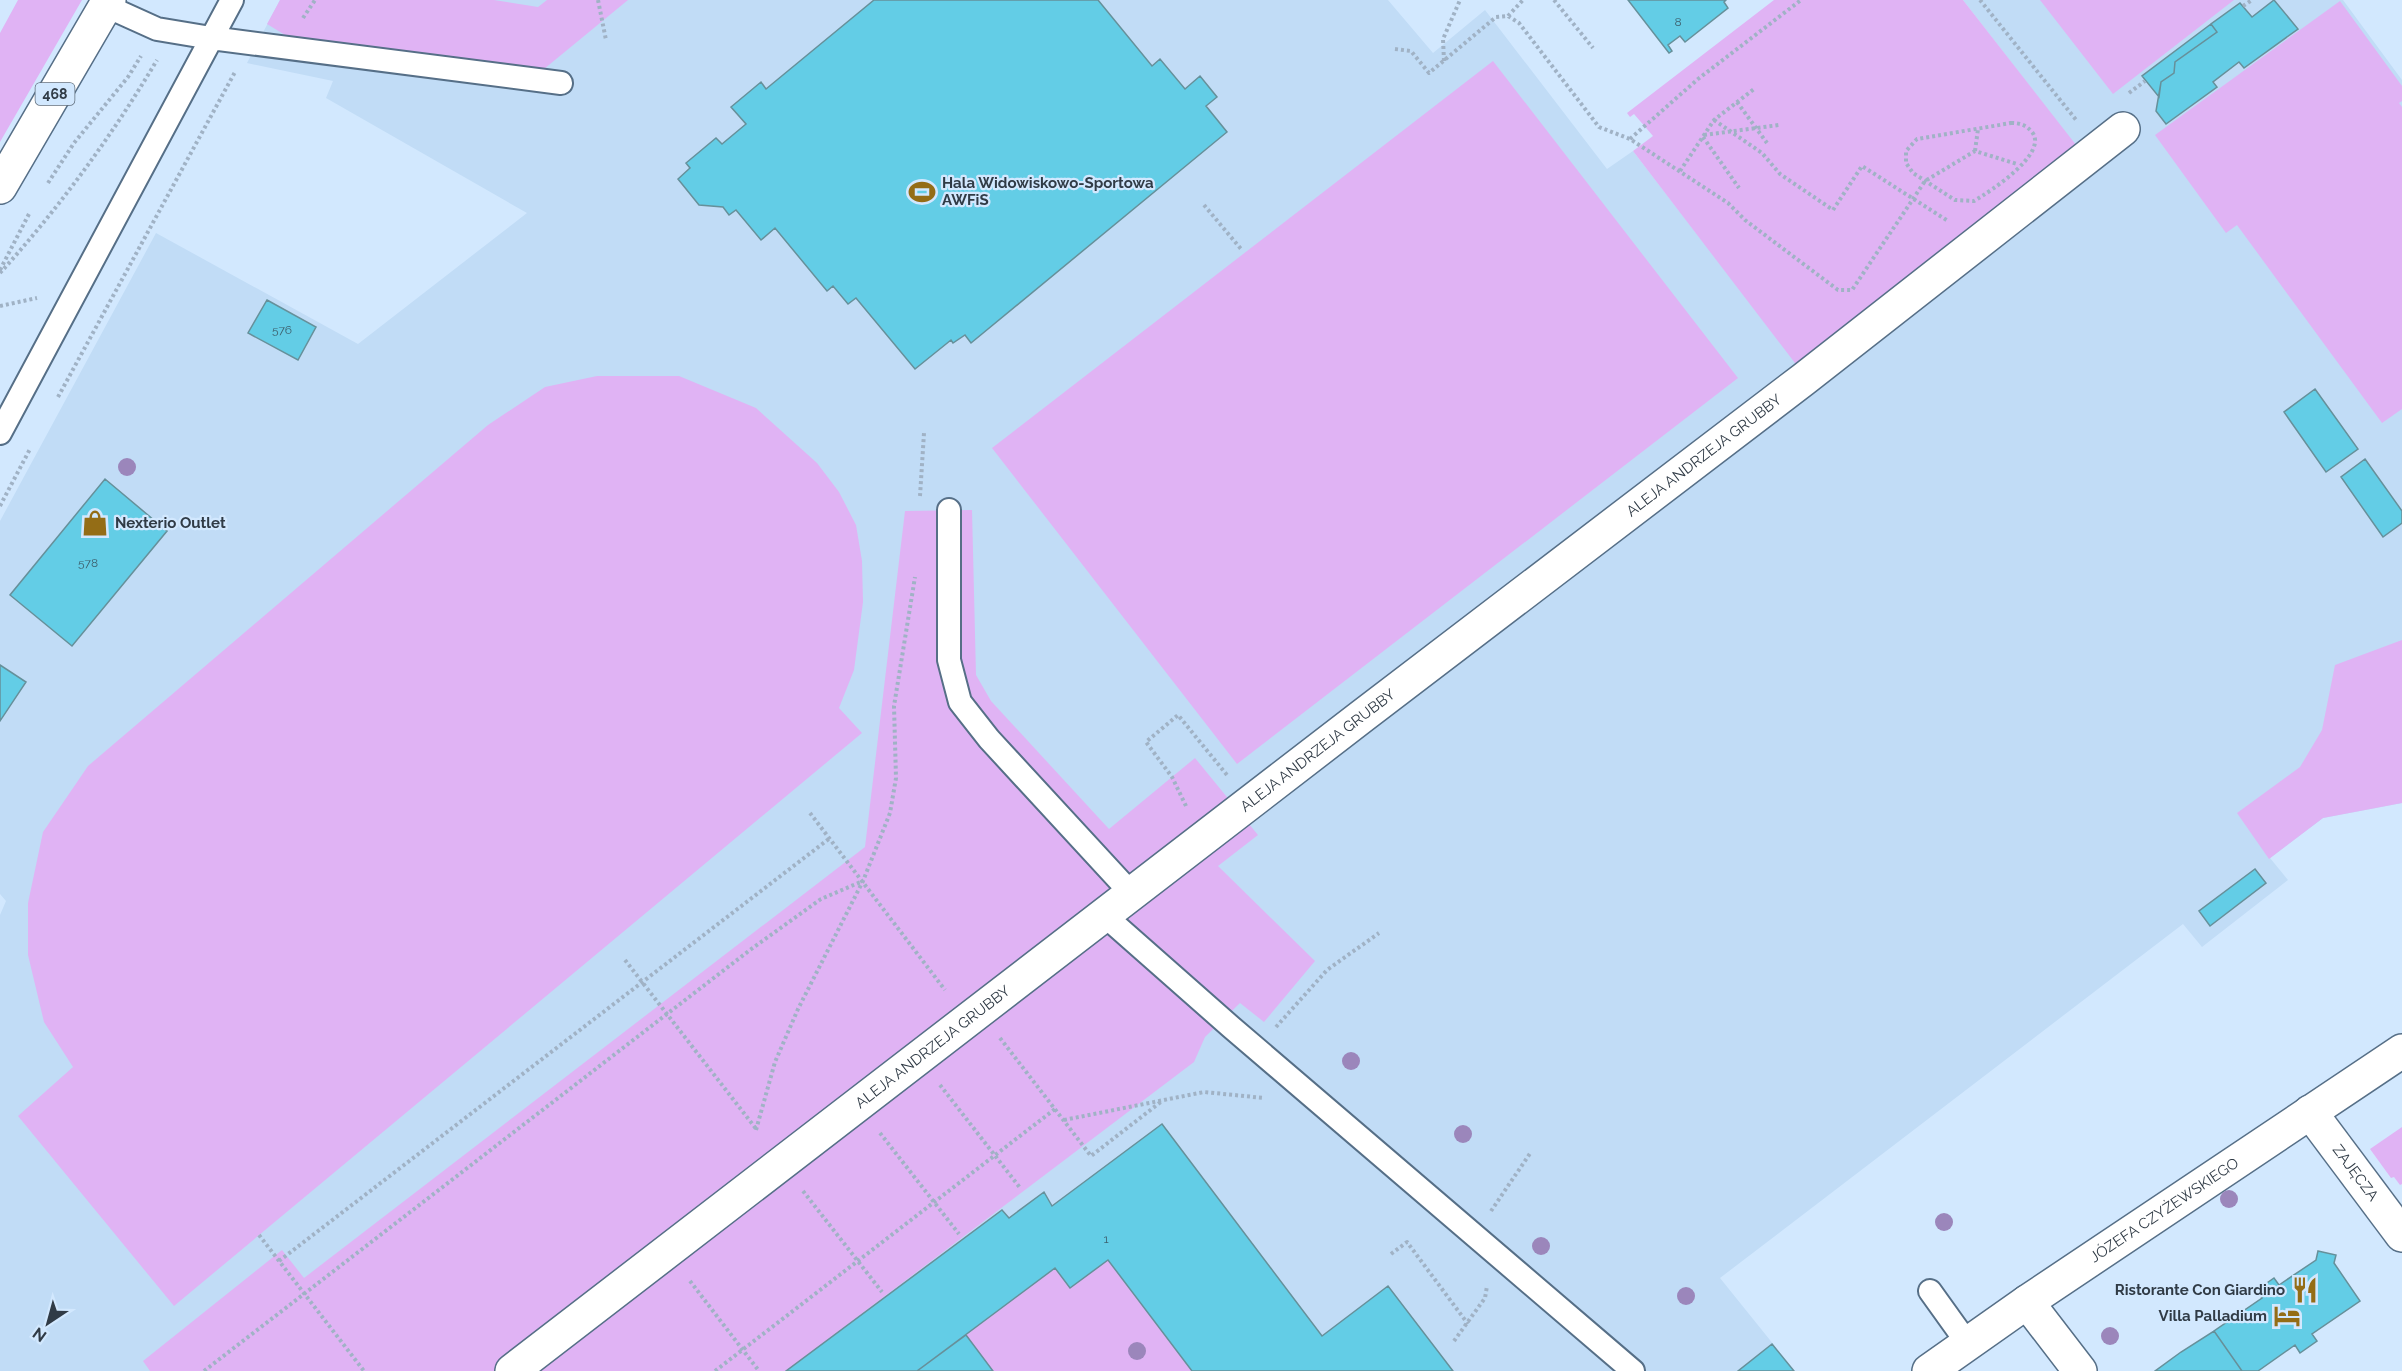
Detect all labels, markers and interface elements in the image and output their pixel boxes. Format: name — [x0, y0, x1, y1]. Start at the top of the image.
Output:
house number: 8 — [1674, 15, 1682, 29]
road number: 468 — [36, 83, 74, 105]
place label: Hala Widowiskowo-Sportowa AWFiS — [942, 174, 1154, 209]
sports icon: Hala Widowiskowo-Sportowa AWFiS — [907, 177, 937, 207]
house number: 576 — [272, 323, 292, 337]
street label: ALEJA ANDRZEJA GRUBBY — [1623, 390, 1785, 520]
shop icon: Nexterio Outlet — [80, 508, 110, 538]
place label: Nexterio Outlet — [115, 514, 226, 532]
house number: 578 — [78, 556, 98, 570]
street label: ALEJA ANDRZEJA GRUBBY — [1237, 685, 1399, 816]
street label: ALEJA ANDRZEJA GRUBBY — [852, 982, 1014, 1112]
street label: ZAJĘCZA — [2329, 1141, 2382, 1205]
street label: JÓZEFA CZYŻEWSKIEGO — [2086, 1154, 2242, 1266]
house number: 1 — [1103, 1232, 1109, 1246]
restaurant icon: Ristorante Con Giardino — [2290, 1275, 2320, 1305]
place label: Ristorante Con Giardino — [2115, 1281, 2285, 1299]
north arrow — [18, 1293, 78, 1353]
hotel icon: Villa Palladium — [2272, 1301, 2302, 1331]
place label: Villa Palladium — [2159, 1307, 2267, 1325]
text: N — [29, 1323, 50, 1346]

